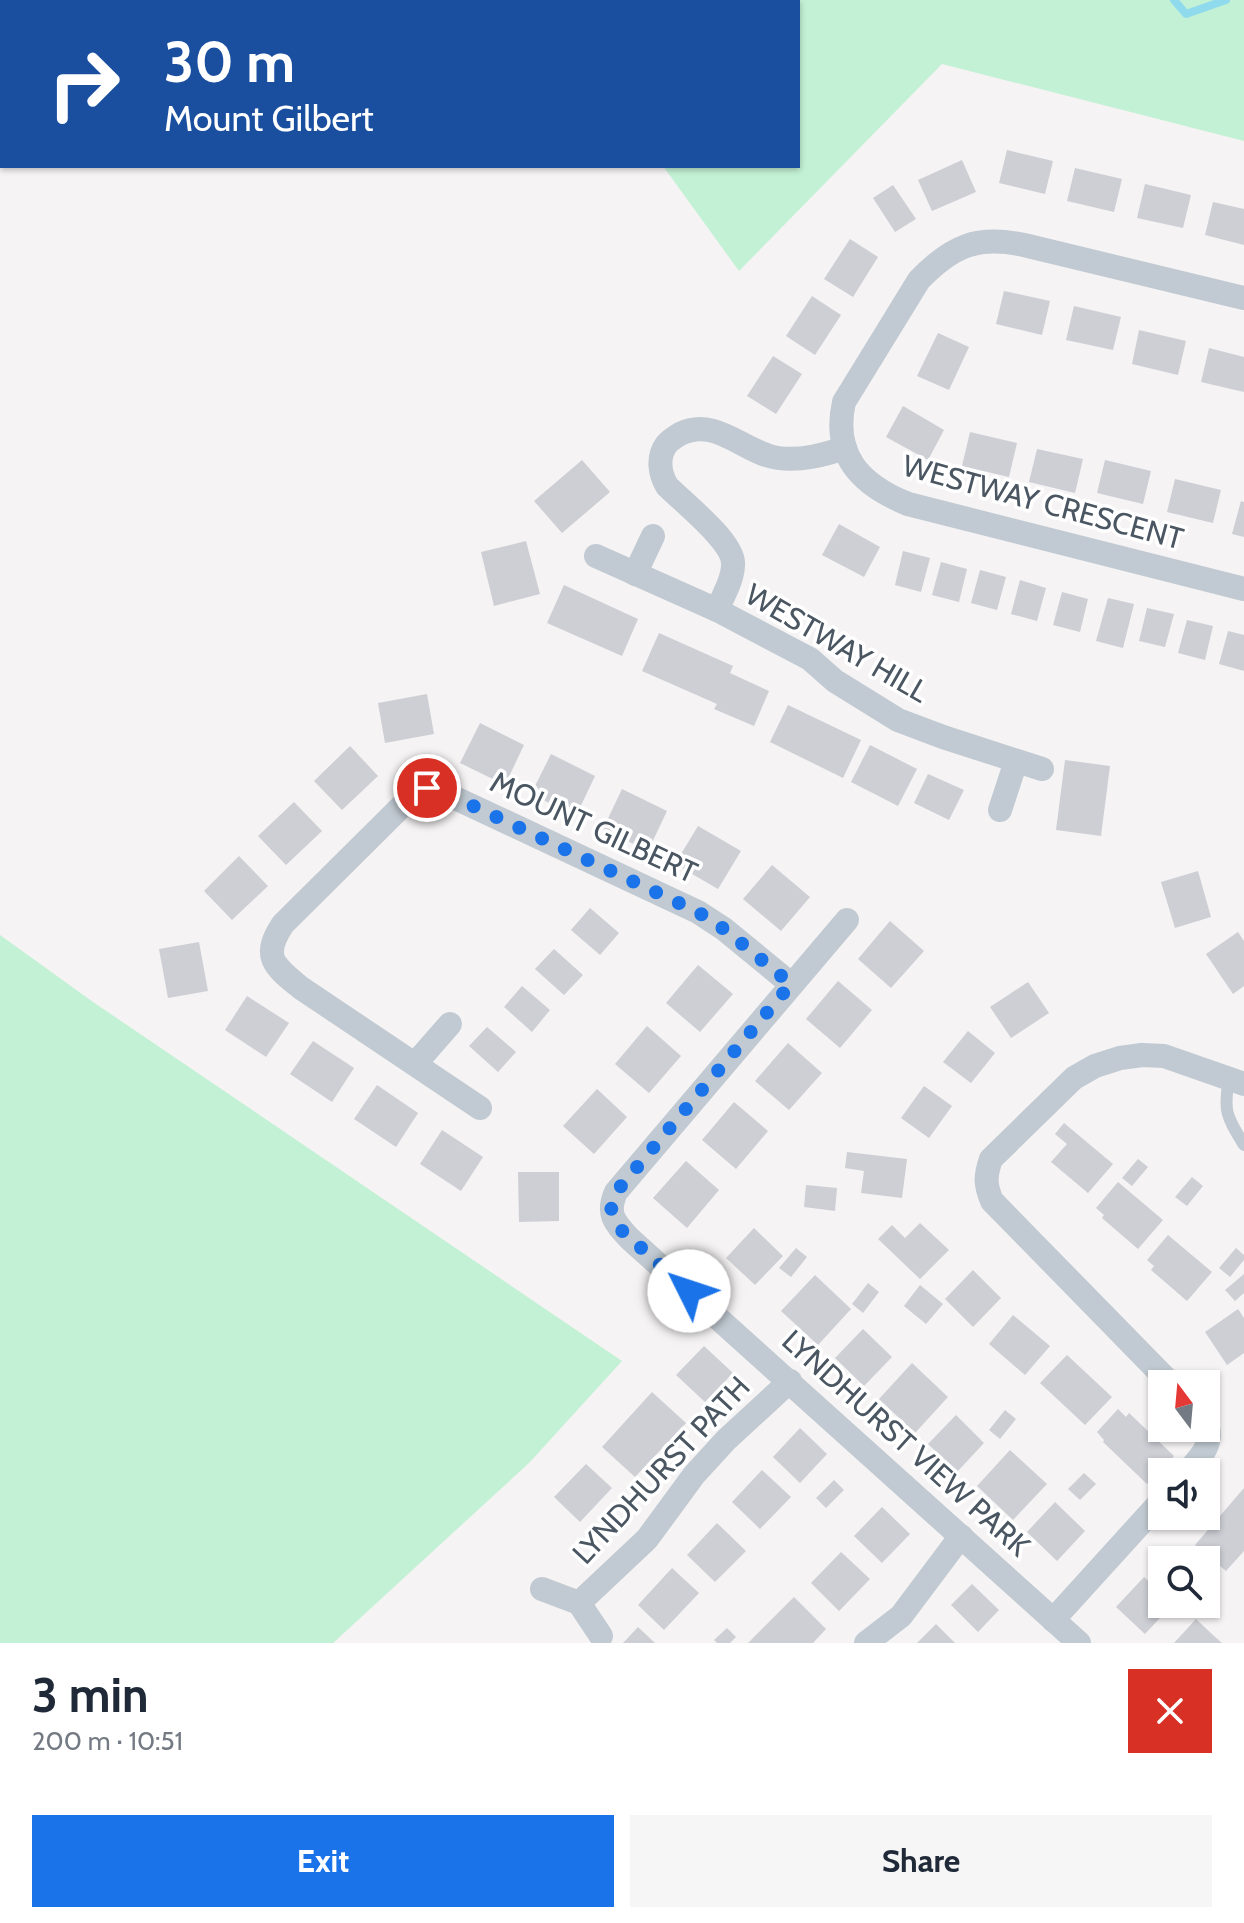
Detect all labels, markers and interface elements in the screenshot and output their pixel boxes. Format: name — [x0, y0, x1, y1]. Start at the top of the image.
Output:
text: 30 m — [164, 28, 295, 96]
icon: right — [32, 32, 136, 136]
text: Mount Gilbert — [164, 96, 374, 140]
street label: WESTWAY CRESCENT — [899, 447, 1187, 557]
street label: WESTWAY HILL — [739, 576, 935, 710]
pin — [393, 754, 461, 822]
street label: MOUNT GILBERT — [485, 763, 703, 891]
icon: arrive — [405, 766, 449, 810]
position arrow — [647, 1249, 731, 1333]
street label: LYNDHURST VIEW PARK — [775, 1322, 1037, 1564]
street label: LYNDHURST PATH — [565, 1368, 757, 1572]
north arrow — [1148, 1370, 1220, 1442]
map controls — [1148, 1370, 1220, 1618]
button: sound — [1148, 1458, 1220, 1530]
button: search — [1148, 1546, 1220, 1618]
text: 3 min — [32, 1666, 148, 1724]
button: close — [1128, 1669, 1212, 1753]
text: 200 m · 10:51 — [32, 1725, 183, 1757]
button: Exit — [32, 1815, 614, 1907]
button: Share — [630, 1815, 1212, 1907]

